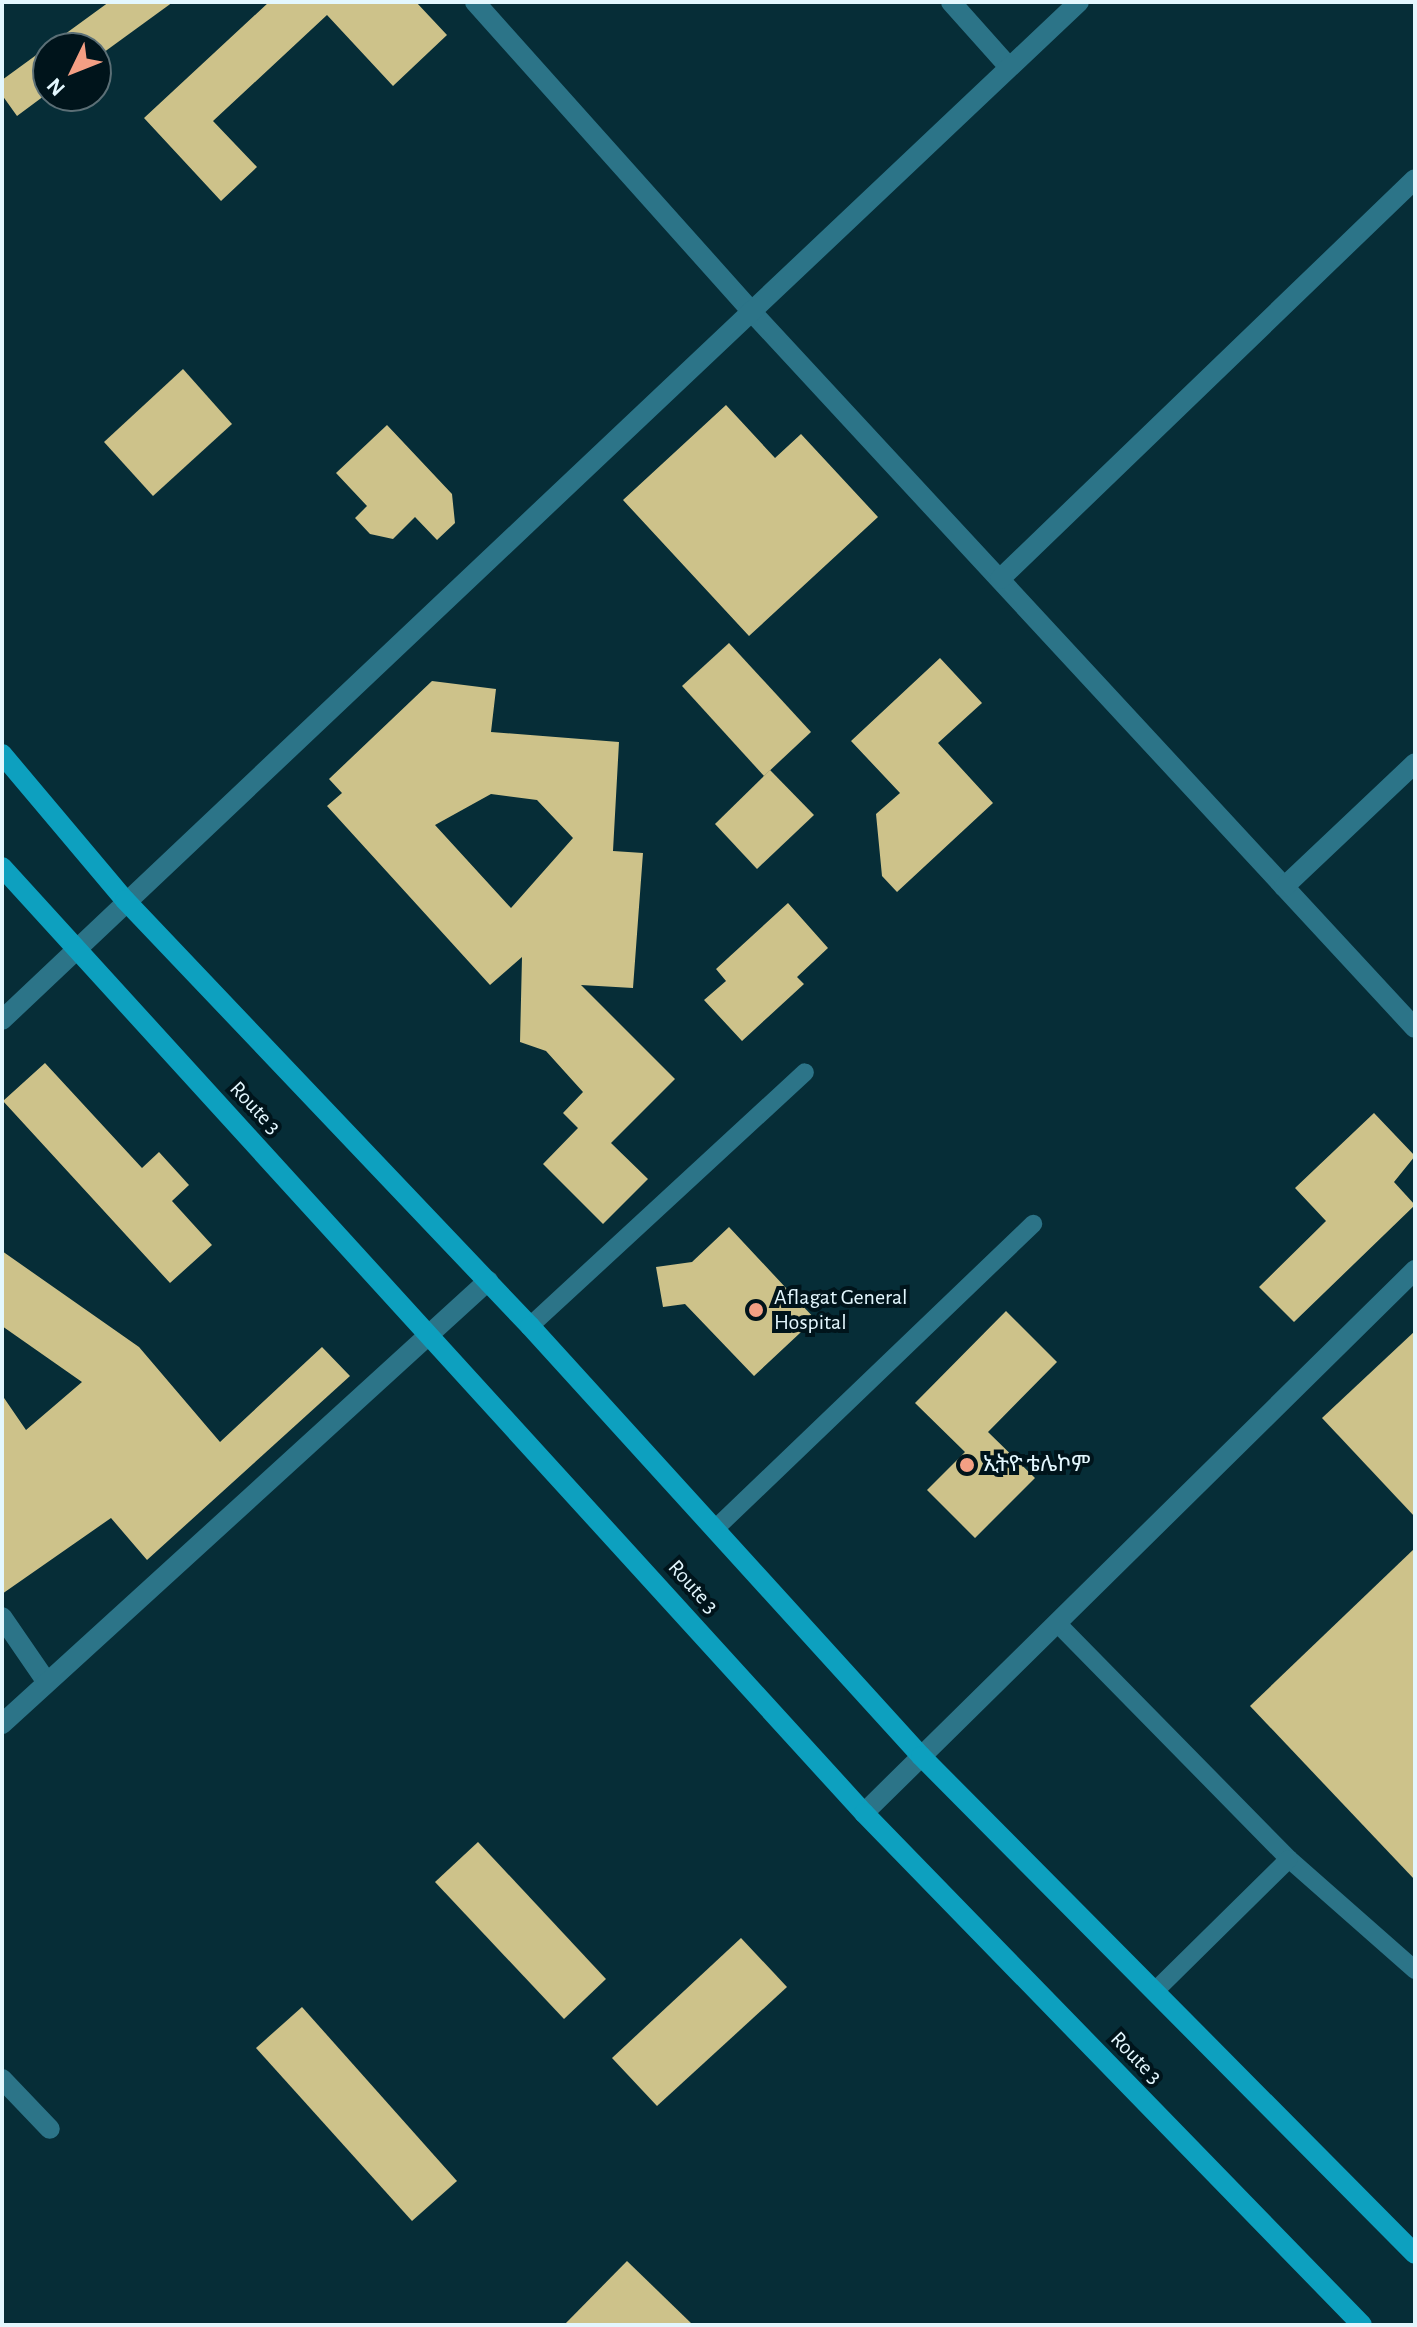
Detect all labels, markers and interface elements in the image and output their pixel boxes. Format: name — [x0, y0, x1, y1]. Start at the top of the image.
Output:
north arrow — [32, 32, 112, 112]
text: N — [43, 74, 69, 100]
street label: Route 3 — [224, 1076, 286, 1140]
place label: Aflagat General Hospital — [774, 1284, 908, 1336]
marker: Aflagat General Hospital — [745, 1299, 767, 1321]
place label: ኢትዮ ቴሌኮም — [983, 1452, 1091, 1478]
marker: ኢትዮ ቴሌኮም — [958, 1456, 976, 1474]
street label: Route 3 — [662, 1555, 724, 1619]
street label: Route 3 — [1105, 2026, 1167, 2090]

